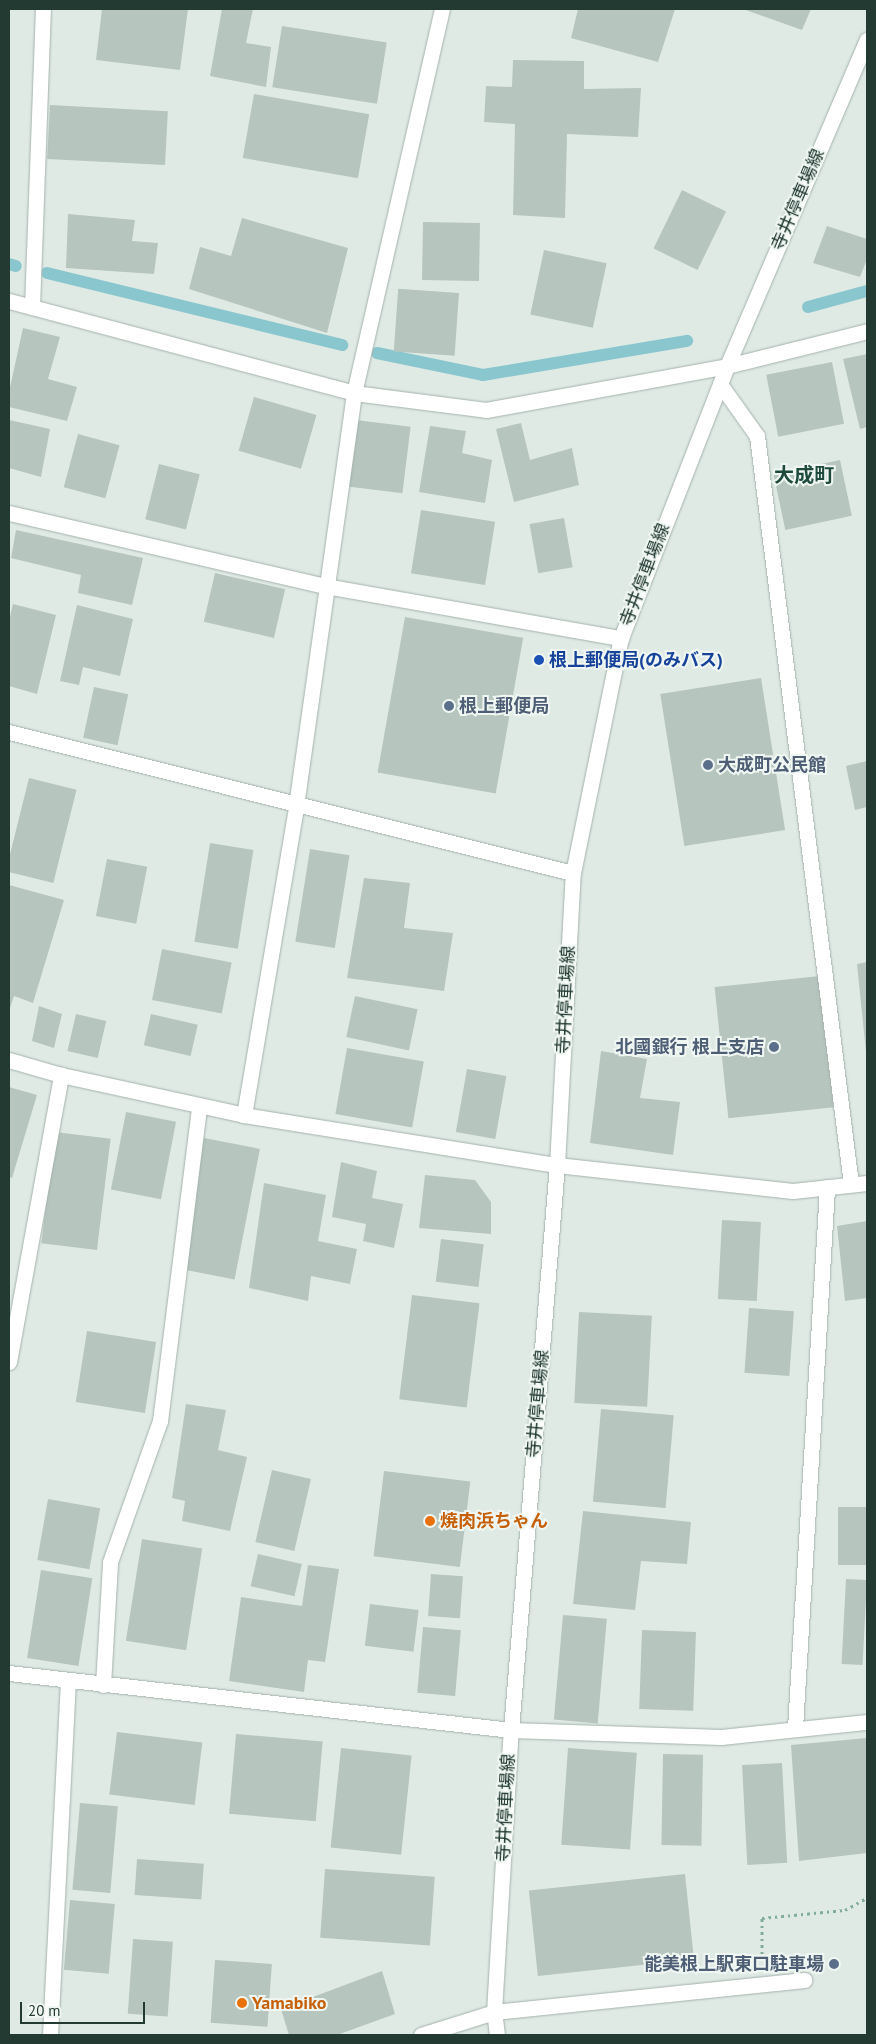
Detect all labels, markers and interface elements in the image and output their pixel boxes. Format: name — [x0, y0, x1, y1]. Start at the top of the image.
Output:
street label: 寺井停車場線 — [767, 146, 829, 254]
district label: 大成町 — [774, 463, 834, 487]
street label: 寺井停車場線 — [616, 521, 674, 629]
place label: 根上郵便局(のみバス) — [549, 649, 723, 671]
marker: 根上郵便局(のみバス) — [533, 654, 545, 666]
place label: 根上郵便局 — [459, 695, 549, 717]
marker: 根上郵便局 — [443, 700, 455, 712]
place label: 大成町公民館 — [718, 754, 826, 776]
marker: 大成町公民館 — [702, 759, 714, 771]
street label: 寺井停車場線 — [552, 946, 580, 1054]
place label: 北國銀行 根上支店 — [615, 1036, 764, 1058]
marker: 北國銀行 根上支店 — [768, 1041, 780, 1053]
street label: 寺井停車場線 — [523, 1349, 553, 1459]
place label: 焼肉浜ちゃん — [440, 1510, 548, 1532]
marker: 焼肉浜ちゃん — [424, 1515, 436, 1527]
street label: 寺井停車場線 — [492, 1754, 520, 1862]
place label: 能美根上駅東口駐車場 — [644, 1953, 824, 1975]
marker: 能美根上駅東口駐車場 — [828, 1958, 840, 1970]
scale bar — [22, 1992, 148, 2024]
place label: Yamabiko — [252, 1992, 326, 2014]
marker: Yamabiko — [236, 1997, 248, 2009]
text: 20 m — [28, 2001, 61, 2020]

